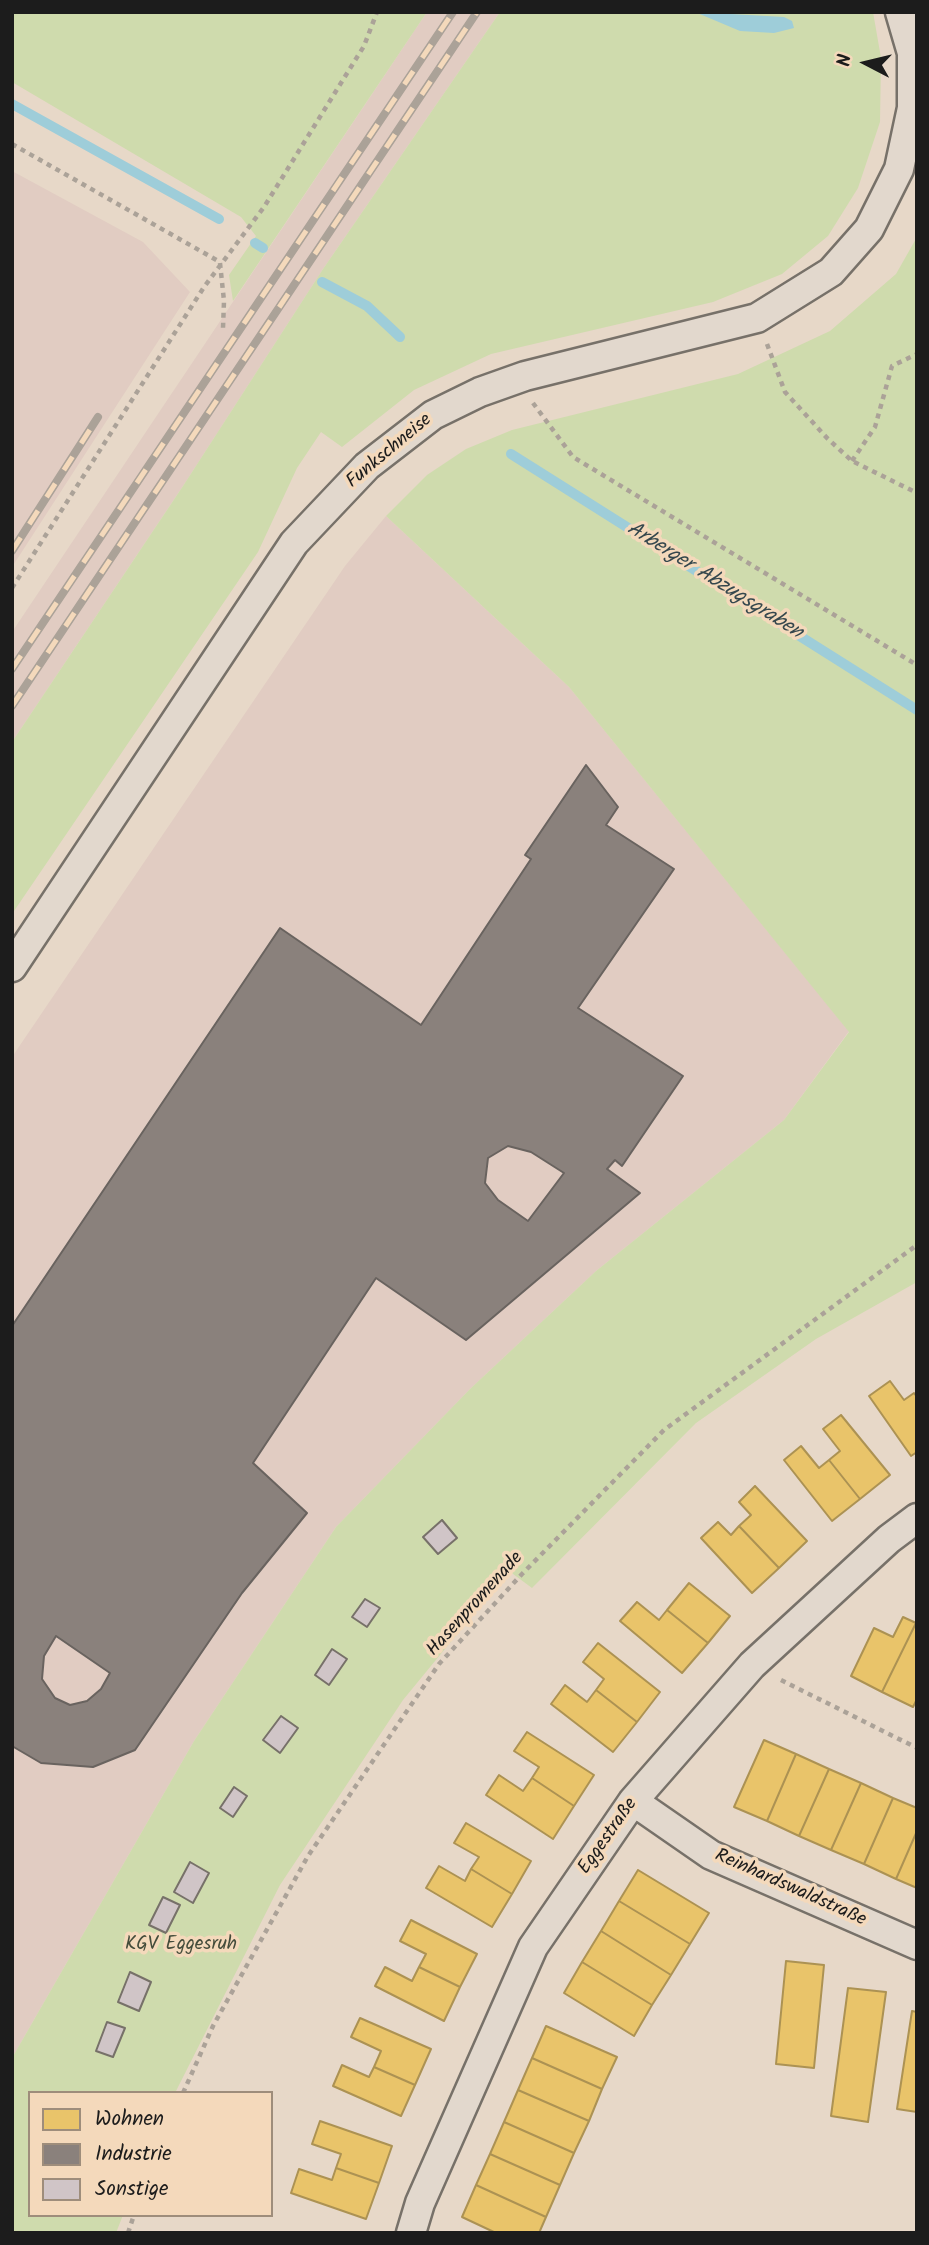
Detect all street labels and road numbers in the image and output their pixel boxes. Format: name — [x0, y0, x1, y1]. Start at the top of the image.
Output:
street label: Funkschneise — [343, 410, 437, 494]
street label: Hasenpromenade — [423, 1548, 529, 1662]
street label: Eggestraße — [574, 1794, 644, 1880]
street label: Reinhardswaldstraße — [711, 1845, 869, 1933]

